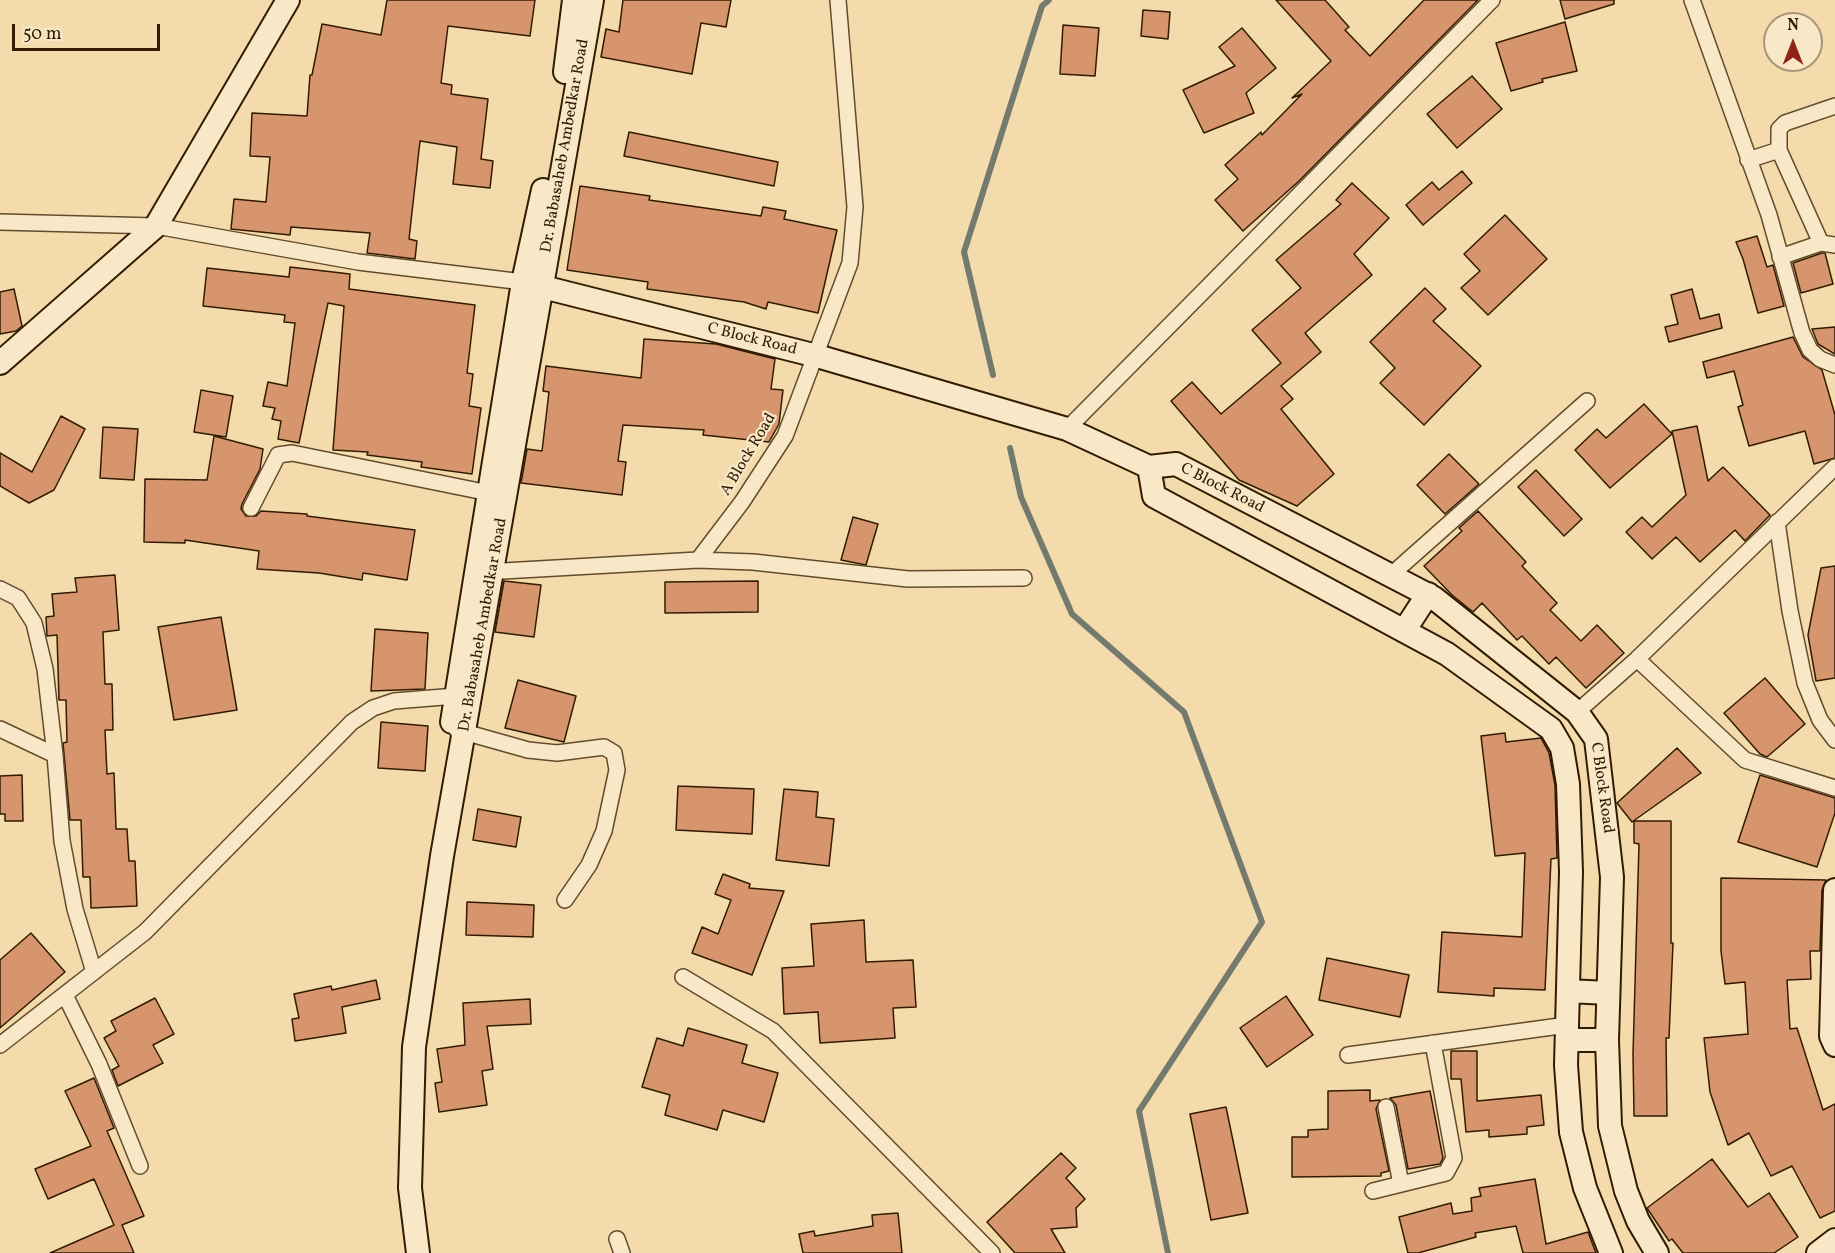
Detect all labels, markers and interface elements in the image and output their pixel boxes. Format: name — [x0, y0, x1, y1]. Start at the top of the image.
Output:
scale bar — [15, 12, 164, 50]
north arrow — [1763, 12, 1823, 72]
text: N — [1787, 15, 1799, 37]
text: 50 m — [23, 22, 62, 47]
street label: Dr. Babasaheb Ambedkar Road — [538, 38, 594, 254]
street label: C Block Road — [705, 320, 799, 360]
street label: A Block Road — [717, 410, 781, 500]
street label: C Block Road — [1177, 460, 1267, 518]
street label: Dr. Babasaheb Ambedkar Road — [456, 517, 512, 733]
street label: C Block Road — [1585, 741, 1617, 835]

